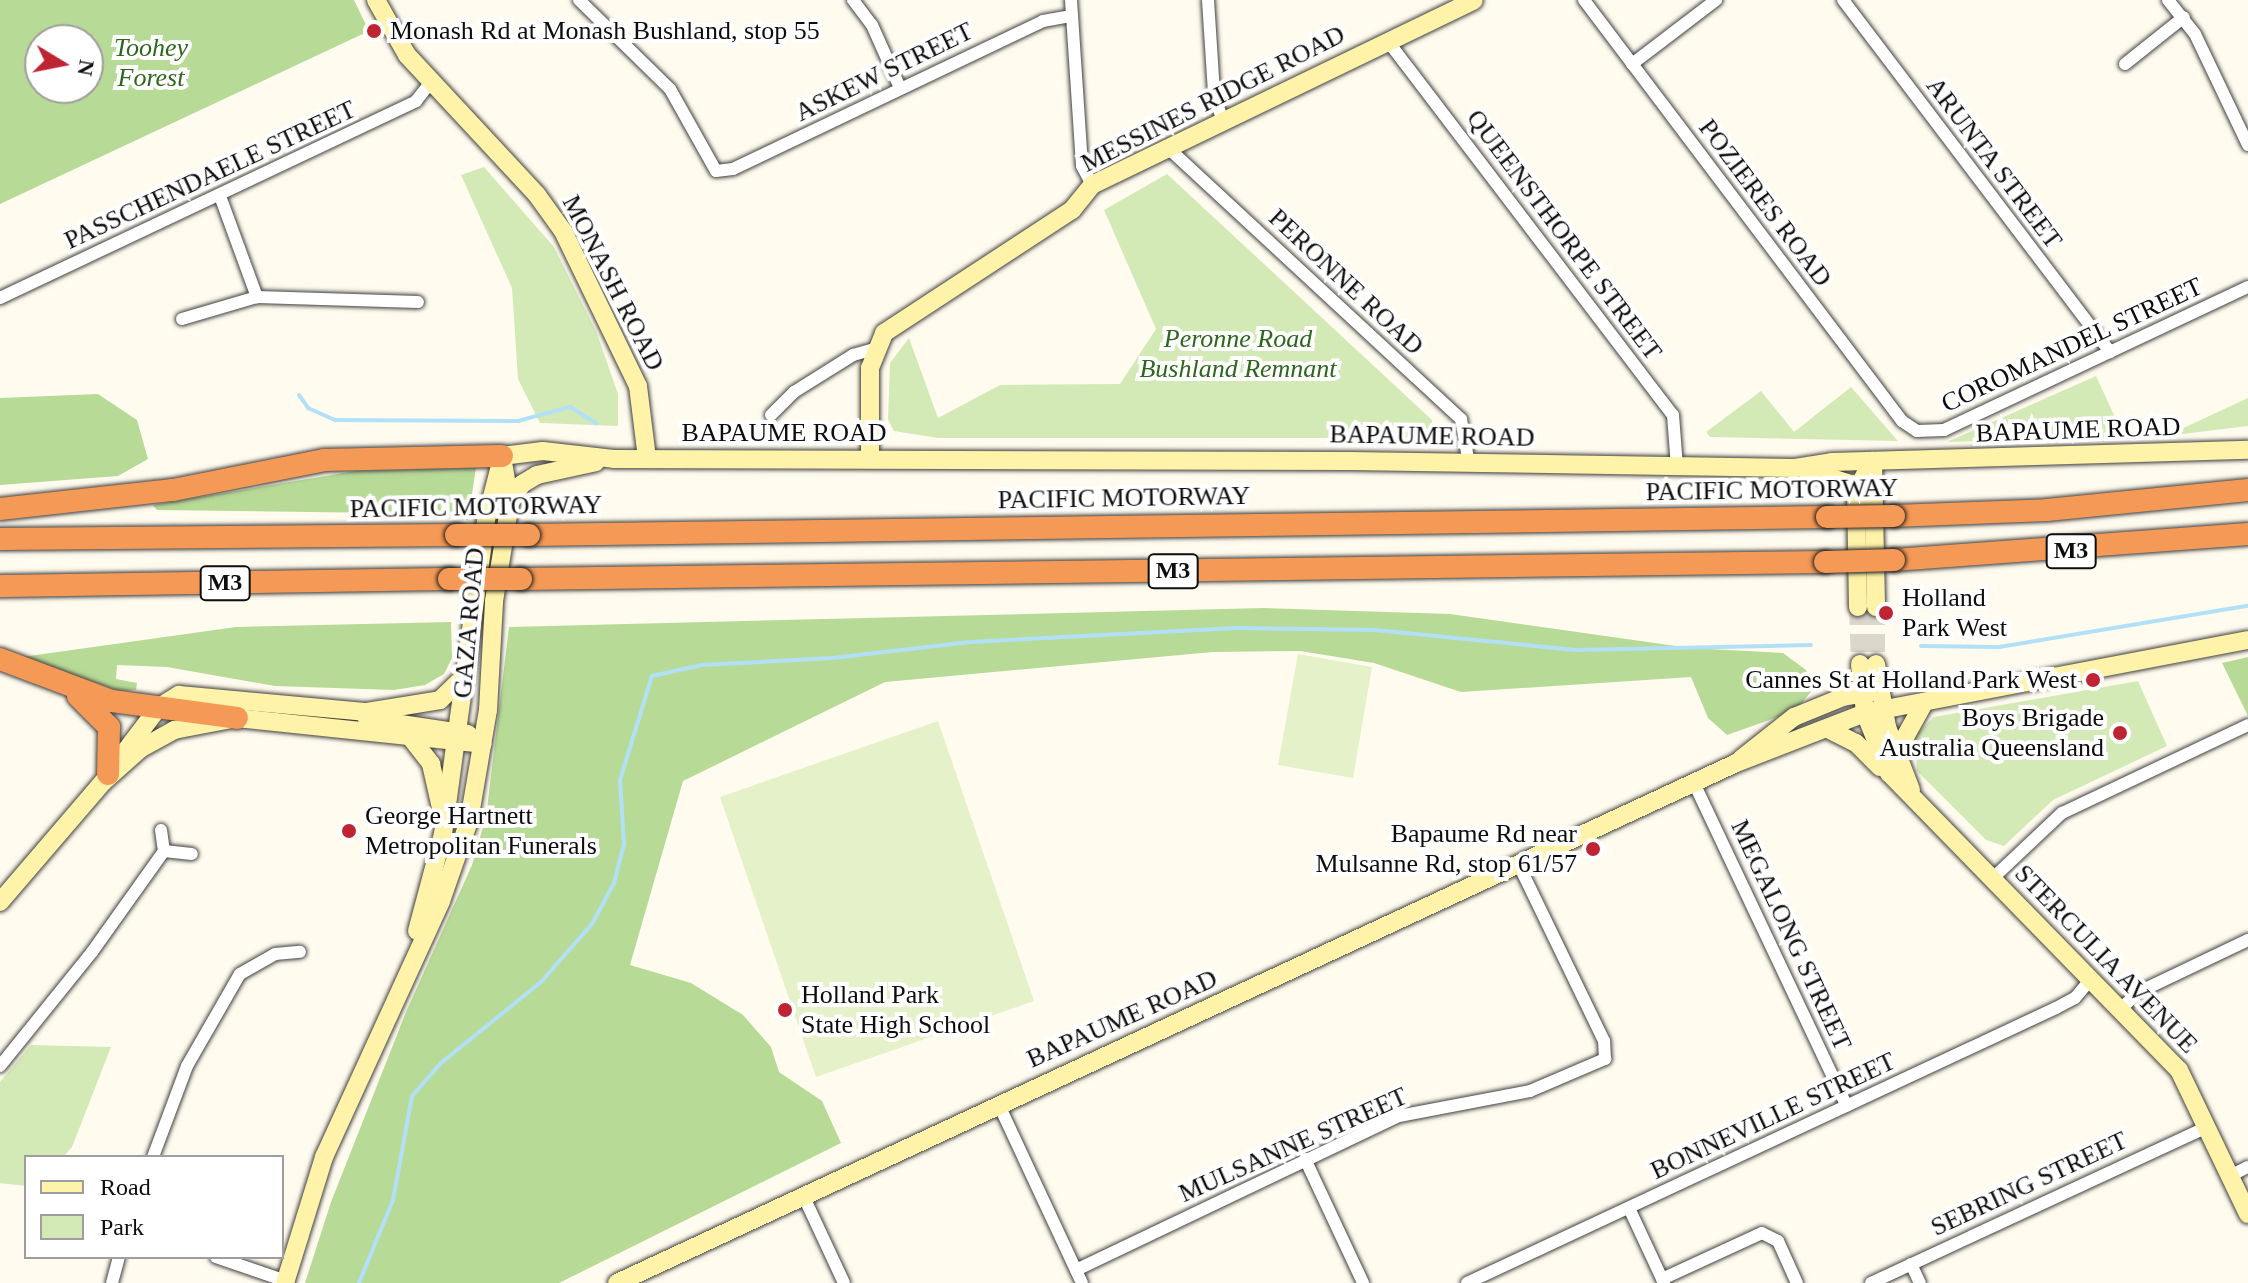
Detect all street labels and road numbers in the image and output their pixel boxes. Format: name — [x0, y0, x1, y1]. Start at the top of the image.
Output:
street label: ASKEW STREET — [790, 15, 978, 129]
street label: MESSINES RIDGE ROAD — [1076, 19, 1350, 179]
street label: ARUNTA STREET — [1919, 71, 2069, 255]
street label: PASSCHENDAELE STREET — [59, 94, 361, 256]
street label: QUEENSTHORPE STREET — [1460, 104, 1668, 366]
street label: POZIERES ROAD — [1692, 113, 1838, 293]
street label: MONASH ROAD — [555, 190, 671, 376]
street label: PERONNE ROAD — [1262, 202, 1430, 362]
street label: COROMANDEL STREET — [1936, 271, 2208, 419]
street label: BAPAUME ROAD — [1975, 411, 2181, 449]
street label: BAPAUME ROAD — [682, 417, 886, 449]
street label: BAPAUME ROAD — [1329, 419, 1535, 453]
street label: PACIFIC MOTORWAY — [1645, 472, 1899, 508]
street label: PACIFIC MOTORWAY — [997, 480, 1251, 516]
street label: PACIFIC MOTORWAY — [349, 489, 603, 525]
road number: M3 — [2045, 531, 2097, 571]
street label: GAZA ROAD — [447, 546, 491, 700]
road number: M3 — [1147, 551, 1199, 591]
road number: M3 — [199, 563, 251, 603]
street label: MEGALONG STREET — [1724, 815, 1858, 1055]
street label: STERCULIA AVENUE — [2007, 857, 2205, 1061]
street label: BAPAUME ROAD — [1022, 963, 1222, 1075]
street label: BONNEVILLE STREET — [1646, 1046, 1900, 1186]
street label: MULSANNE STREET — [1174, 1081, 1412, 1209]
street label: SEBRING STREET — [1926, 1125, 2132, 1243]

